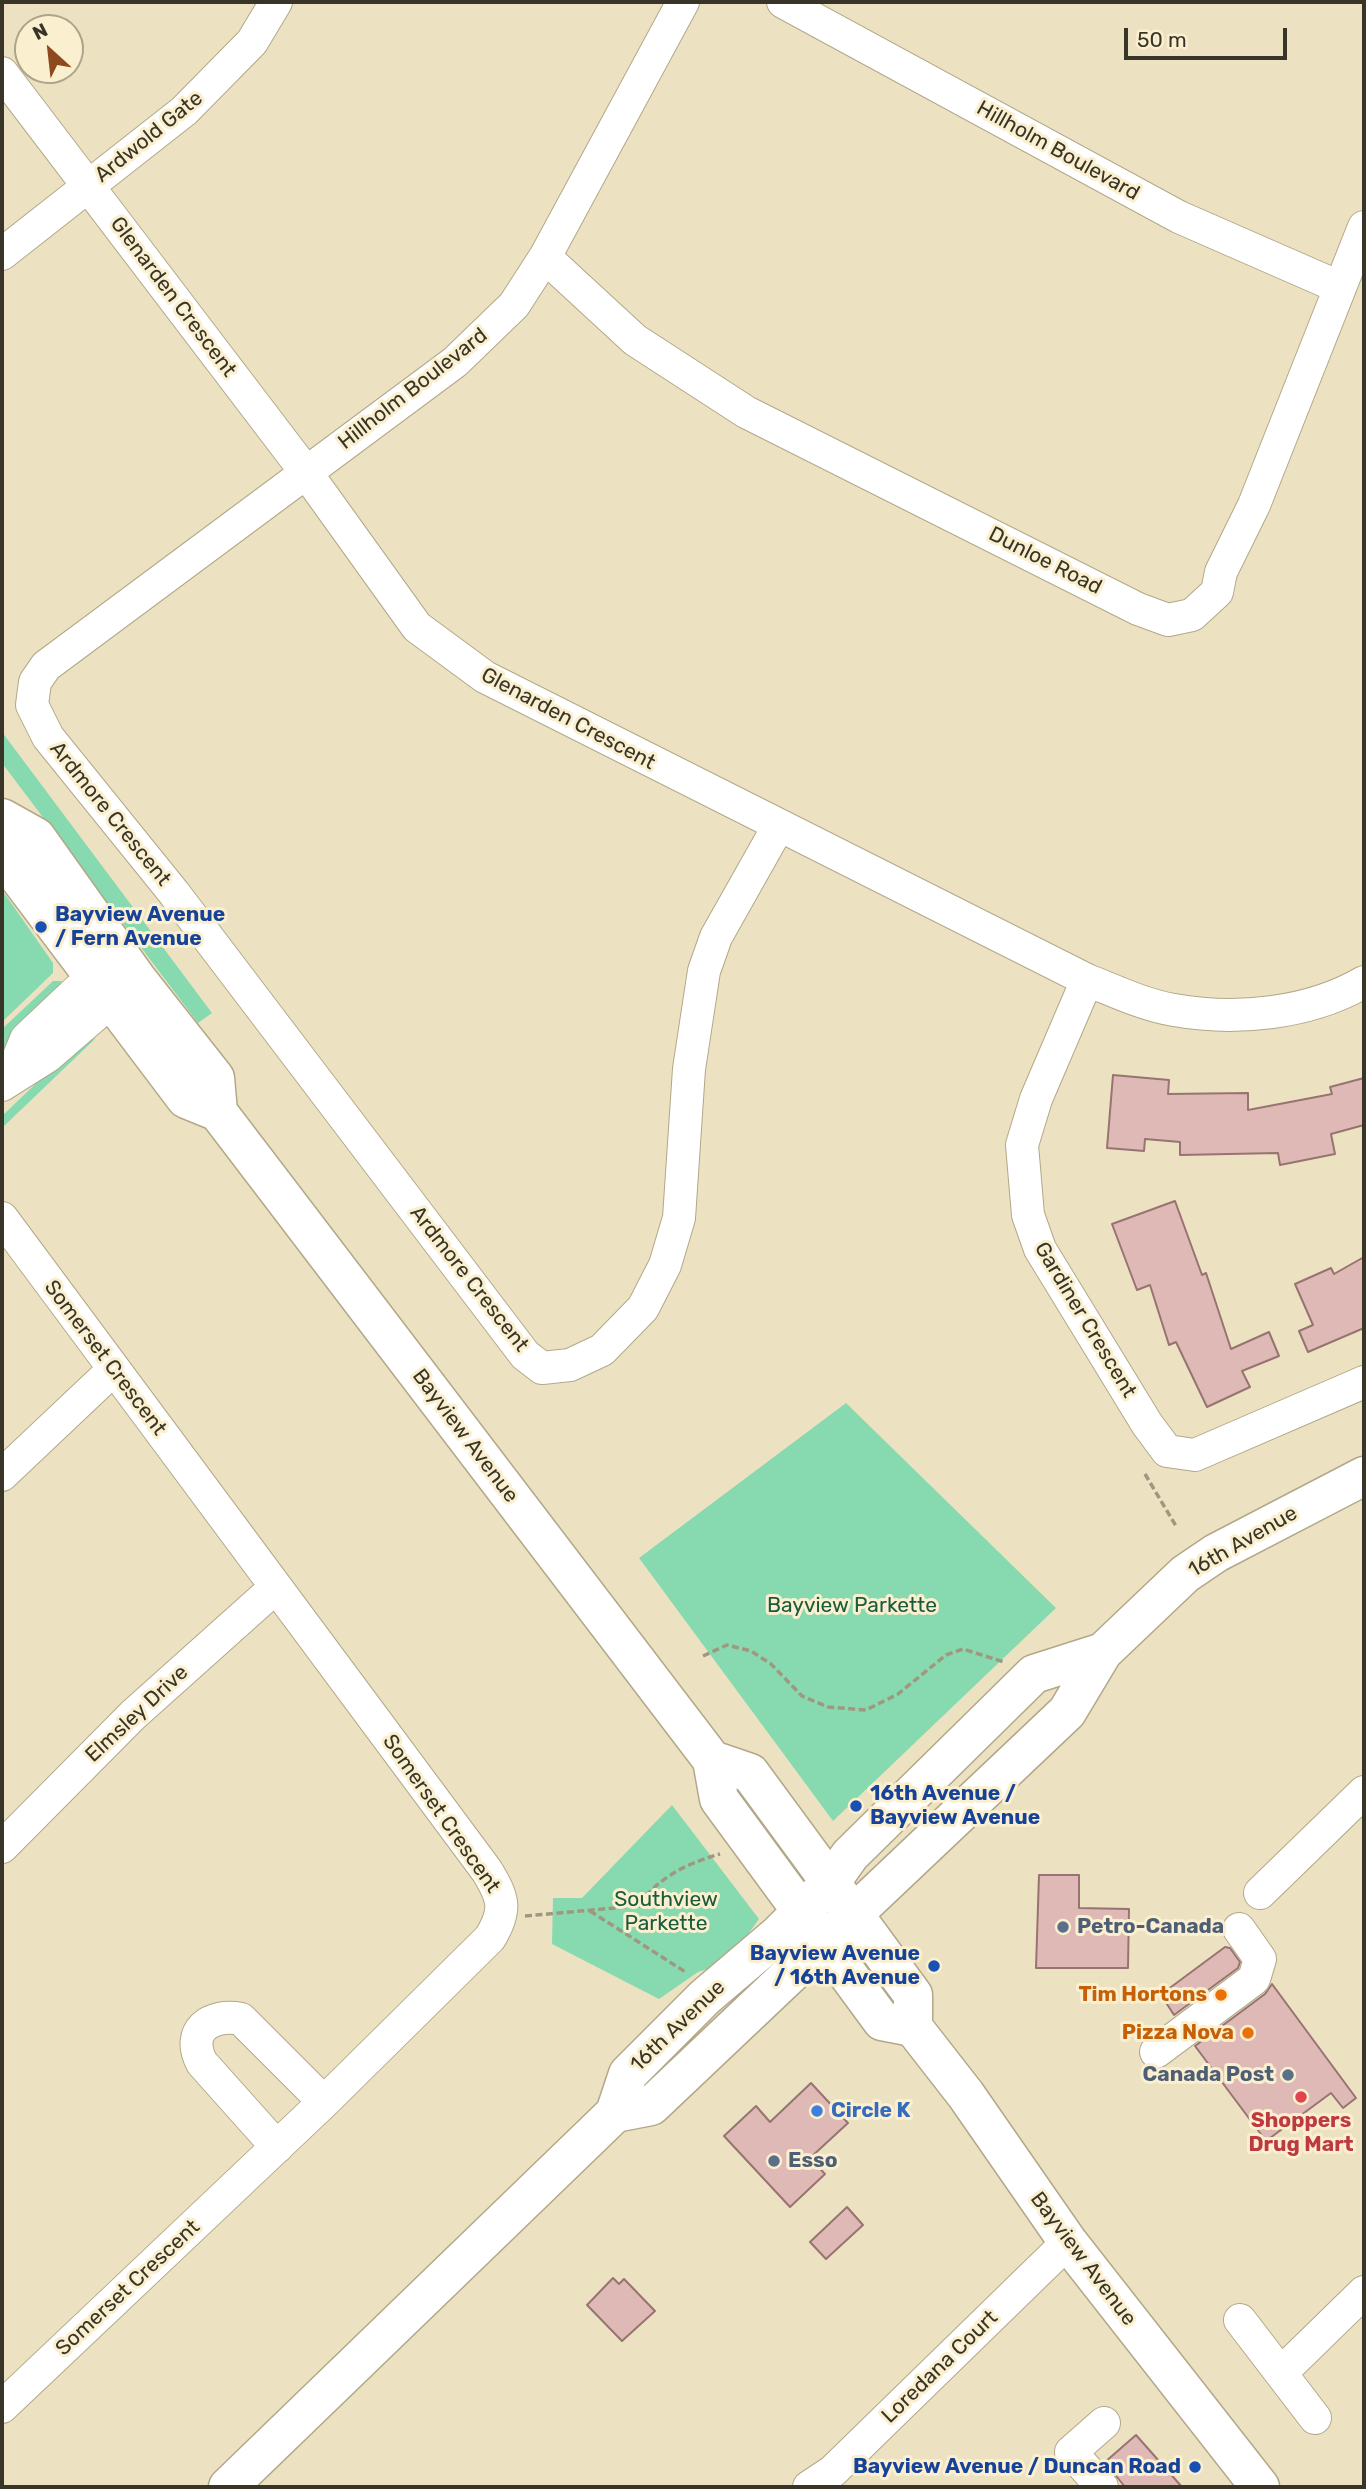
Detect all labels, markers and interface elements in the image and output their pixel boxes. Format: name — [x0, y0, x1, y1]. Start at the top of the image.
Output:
north arrow — [14, 14, 84, 84]
scale bar — [1128, 14, 1291, 58]
text: N — [29, 18, 51, 45]
text: 50 m — [1137, 27, 1187, 52]
street label: Ardwold Gate — [90, 86, 208, 188]
street label: Hillholm Boulevard — [972, 96, 1144, 206]
street label: Glenarden Crescent — [105, 212, 241, 382]
street label: Hillholm Boulevard — [333, 323, 493, 455]
street label: Dunloe Road — [984, 522, 1106, 600]
street label: Glenarden Crescent — [477, 662, 659, 776]
street label: Ardmore Crescent — [44, 737, 176, 891]
place label: Bayview Avenue / Fern Avenue — [55, 902, 225, 952]
marker: Bayview Avenue / Fern Avenue — [33, 919, 49, 935]
street label: Ardmore Crescent — [404, 1201, 534, 1357]
street label: Gardiner Crescent — [1029, 1238, 1141, 1402]
street label: Somerset Crescent — [38, 1275, 172, 1441]
street label: Bayview Avenue — [407, 1364, 523, 1508]
street label: 16th Avenue — [1184, 1501, 1302, 1583]
park label: Bayview Parkette — [767, 1593, 937, 1619]
street label: Elmsley Drive — [81, 1660, 193, 1768]
street label: Somerset Crescent — [377, 1730, 505, 1898]
place label: 16th Avenue / Bayview Avenue — [870, 1781, 1040, 1831]
marker: 16th Avenue / Bayview Avenue — [848, 1798, 864, 1814]
park label: Southview Parkette — [614, 1887, 718, 1937]
place label: Petro-Canada — [1077, 1914, 1224, 1940]
marker: Petro-Canada — [1055, 1919, 1071, 1935]
place label: Bayview Avenue / 16th Avenue — [750, 1941, 920, 1991]
marker: Bayview Avenue / 16th Avenue — [926, 1958, 942, 1974]
street label: 16th Avenue — [626, 1975, 730, 2077]
place label: Tim Hortons — [1078, 1982, 1207, 2008]
marker: Tim Hortons — [1213, 1987, 1229, 2003]
place label: Pizza Nova — [1122, 2020, 1234, 2046]
marker: Pizza Nova — [1240, 2025, 1256, 2041]
place label: Canada Post — [1143, 2062, 1274, 2088]
marker: Canada Post — [1280, 2067, 1296, 2083]
marker: Shoppers Drug Mart — [1293, 2089, 1309, 2105]
place label: Circle K — [831, 2098, 910, 2124]
marker: Circle K — [809, 2103, 825, 2119]
place label: Shoppers Drug Mart — [1249, 2108, 1353, 2158]
place label: Esso — [788, 2148, 837, 2174]
marker: Esso — [766, 2153, 782, 2169]
street label: Bayview Avenue — [1025, 2187, 1141, 2331]
street label: Somerset Crescent — [51, 2215, 205, 2361]
street label: Loredana Court — [877, 2305, 1003, 2429]
place label: Bayview Avenue / Duncan Road — [853, 2454, 1181, 2480]
marker: Bayview Avenue / Duncan Road — [1187, 2459, 1203, 2475]

